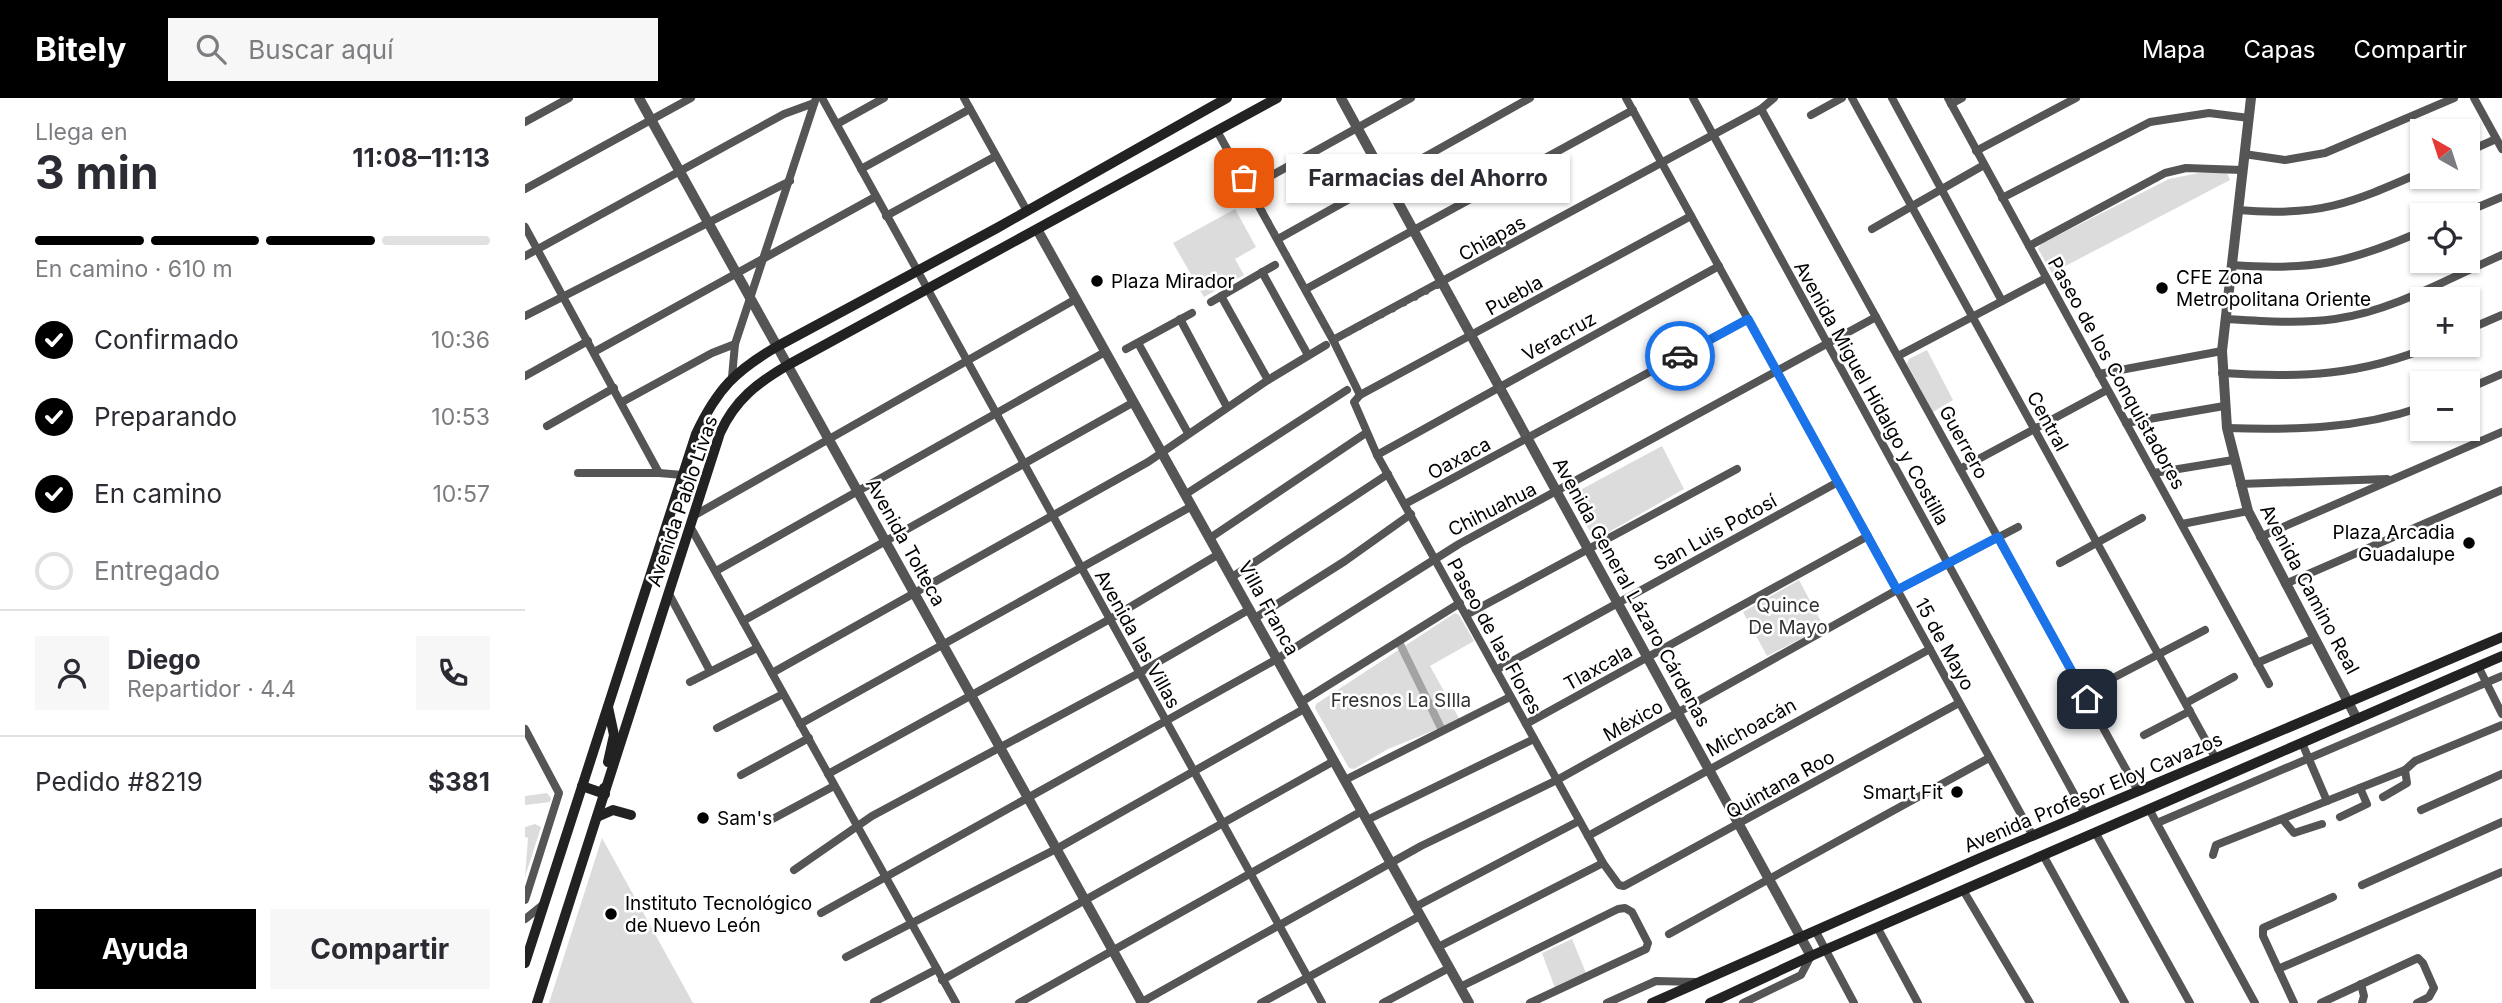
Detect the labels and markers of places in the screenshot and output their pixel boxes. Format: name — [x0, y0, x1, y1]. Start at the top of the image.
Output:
pin — [1214, 148, 1274, 208]
callout: Farmacias del Ahorro — [1286, 154, 1569, 202]
place label: CFE Zona Metropolitana Oriente — [2176, 266, 2371, 311]
place label: Plaza Mirador — [1111, 270, 1235, 293]
marker: Plaza Mirador — [1089, 273, 1105, 289]
marker: CFE Zona Metropolitana Oriente — [2154, 280, 2170, 296]
place label: Plaza Arcadia Guadalupe — [2333, 521, 2455, 566]
marker: Plaza Arcadia Guadalupe — [2461, 535, 2477, 551]
pin — [2057, 669, 2117, 729]
place label: Smart Fit — [1862, 781, 1943, 804]
marker: Smart Fit — [1949, 784, 1965, 800]
place label: Sam's — [717, 807, 772, 830]
marker: Sam's — [695, 810, 711, 826]
place label: Instituto Tecnológico de Nuevo León — [625, 892, 812, 937]
marker: Instituto Tecnológico de Nuevo León — [603, 906, 619, 922]

